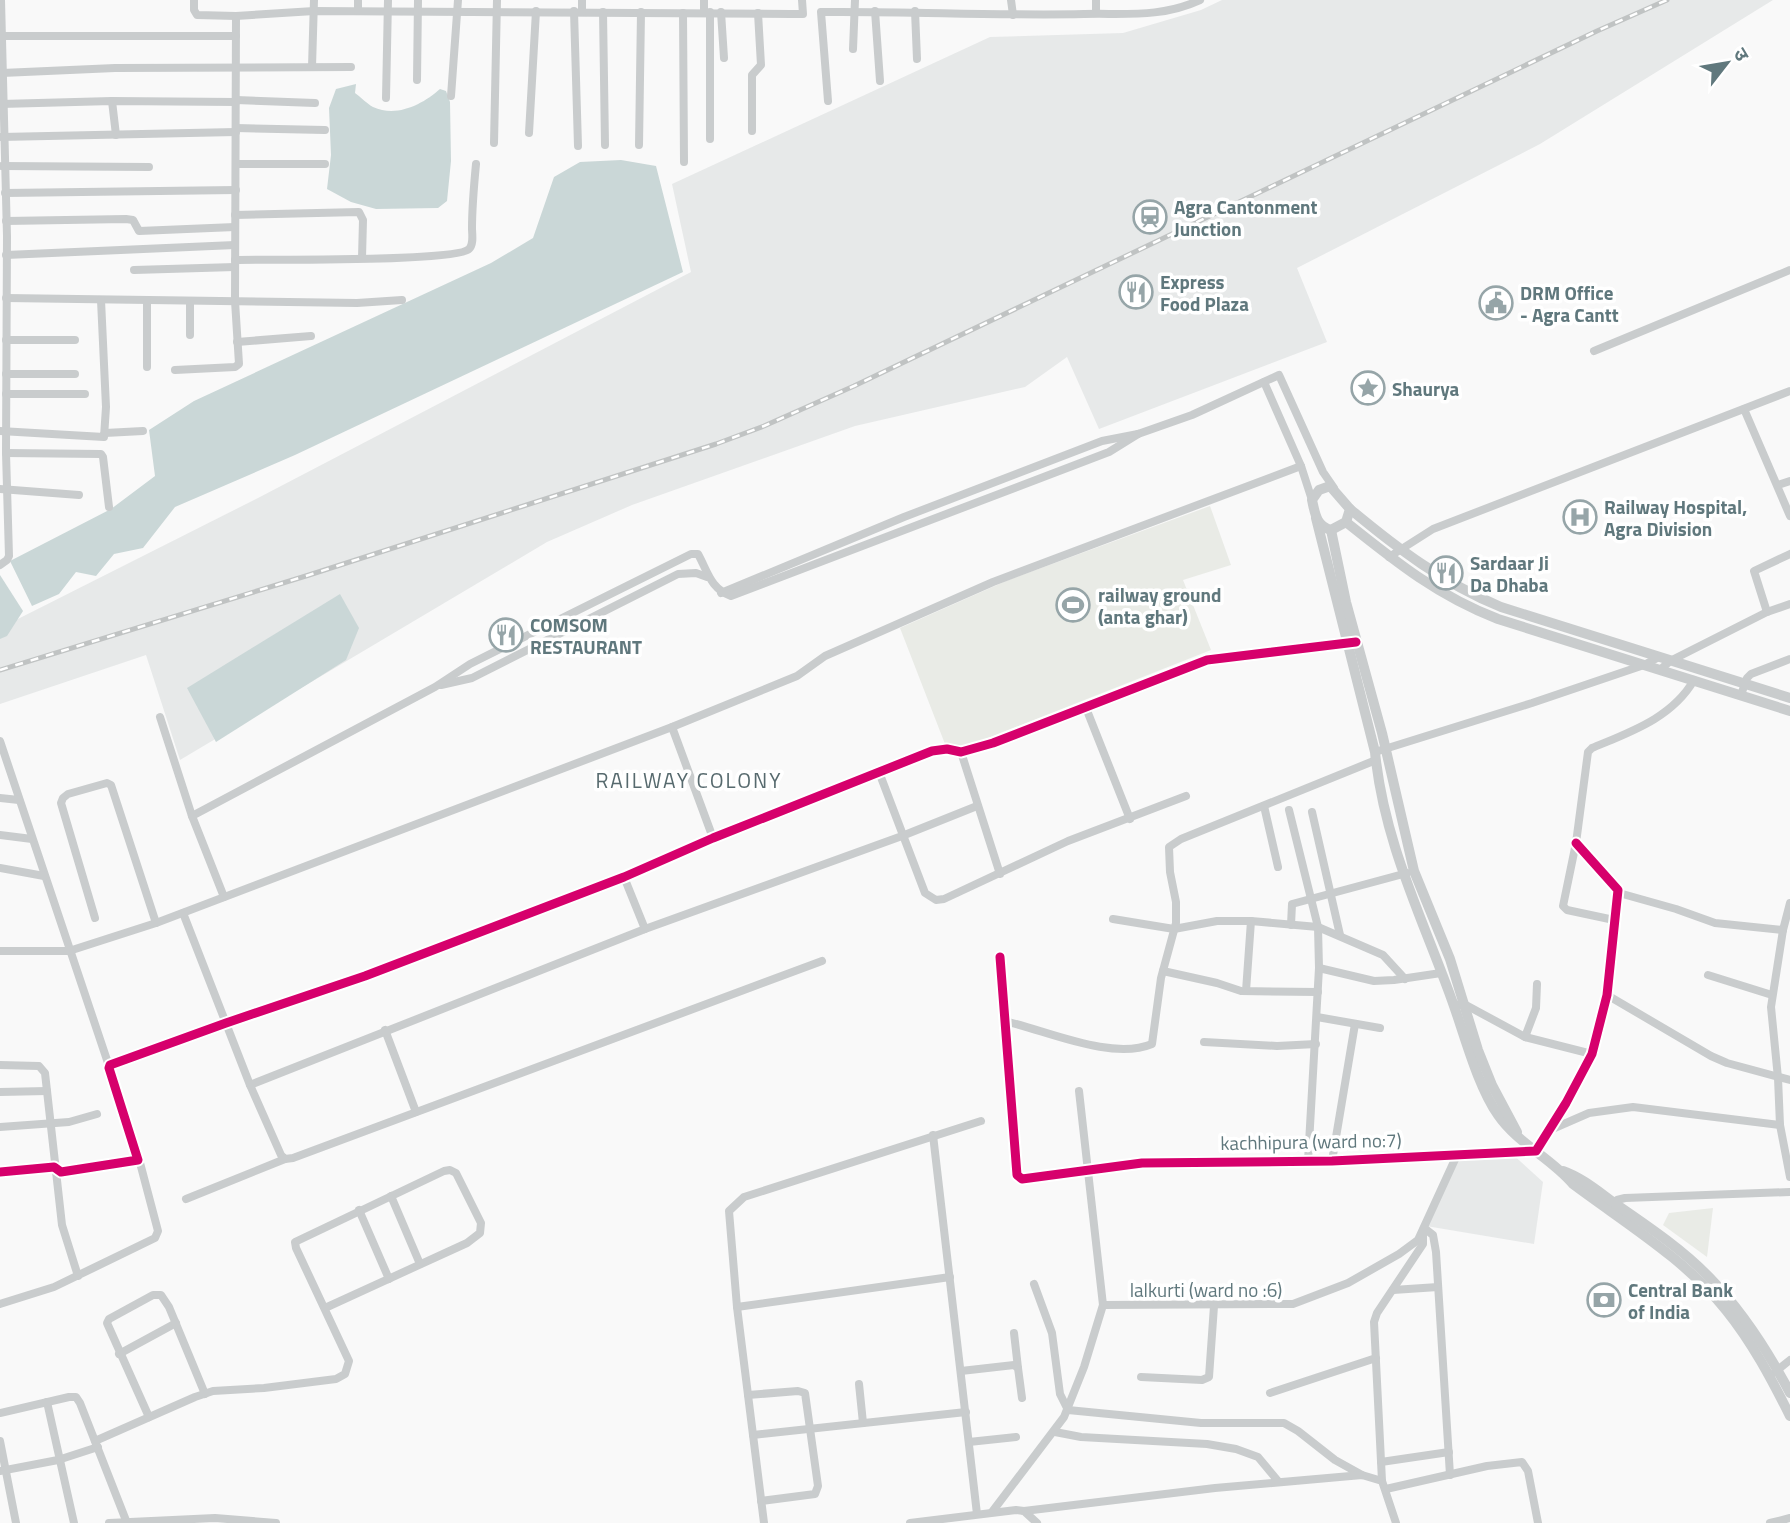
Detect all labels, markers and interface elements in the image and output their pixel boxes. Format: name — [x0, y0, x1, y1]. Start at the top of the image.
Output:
north arrow — [1692, 28, 1762, 98]
text: उ — [1727, 42, 1758, 67]
place label: Agra Cantonment Junction — [1174, 192, 1318, 243]
station icon: Agra Cantonment Junction — [1131, 198, 1169, 236]
place label: Express Food Plaza — [1160, 267, 1249, 318]
restaurant icon: Express Food Plaza — [1117, 273, 1155, 311]
place label: DRM Office - Agra Cantt — [1520, 278, 1619, 329]
public building icon: DRM Office - Agra Cantt — [1477, 284, 1515, 322]
place icon: Shaurya — [1349, 369, 1387, 407]
place label: Shaurya — [1392, 374, 1459, 403]
place label: Railway Hospital, Agra Division — [1604, 492, 1747, 543]
hospital icon: Railway Hospital, Agra Division — [1561, 498, 1599, 536]
place label: Sardaar Ji Da Dhaba — [1470, 548, 1549, 599]
restaurant icon: Sardaar Ji Da Dhaba — [1427, 554, 1465, 592]
place label: railway ground (anta ghar) — [1098, 580, 1222, 631]
sports icon: railway ground (anta ghar) — [1054, 586, 1092, 624]
place label: COMSOM RESTAURANT — [530, 610, 642, 661]
restaurant icon: COMSOM RESTAURANT — [487, 616, 525, 654]
district label: RAILWAY COLONY — [595, 764, 783, 796]
street label: kachhipura (ward no:7) — [1220, 1125, 1402, 1157]
street label: lalkurti (ward no :6) — [1130, 1275, 1282, 1304]
place label: Central Bank of India — [1628, 1275, 1733, 1326]
bank icon: Central Bank of India — [1585, 1281, 1623, 1319]

